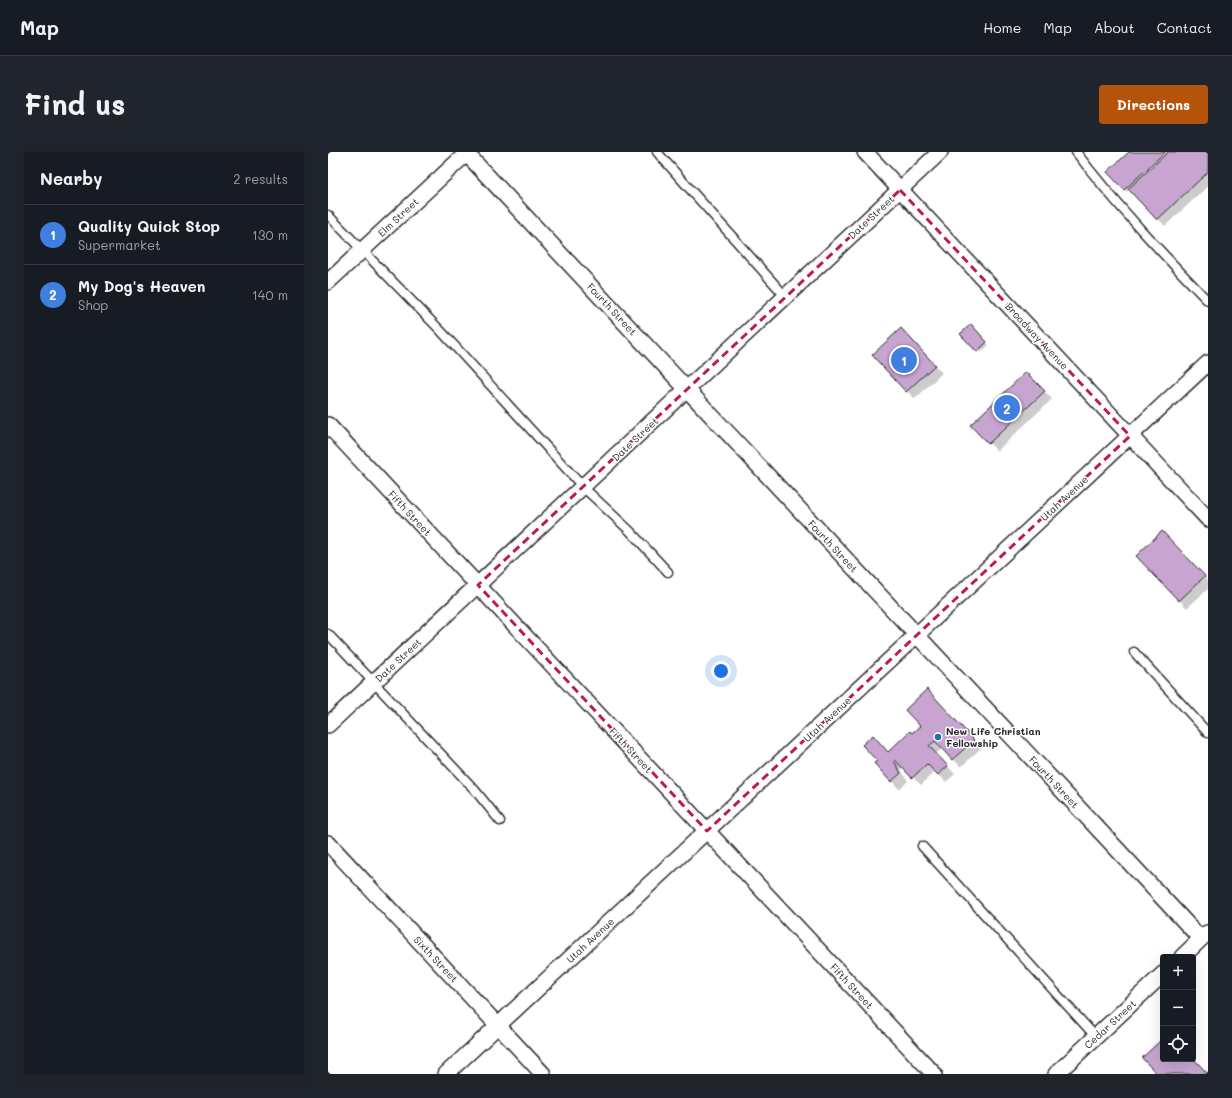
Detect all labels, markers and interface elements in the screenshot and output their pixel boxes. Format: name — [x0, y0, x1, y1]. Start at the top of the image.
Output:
text: Map — [20, 15, 59, 40]
text: Home — [983, 18, 1021, 37]
text: Map — [1043, 18, 1072, 37]
text: About — [1094, 18, 1135, 37]
text: Contact — [1157, 18, 1212, 37]
button: Directions — [1099, 85, 1208, 124]
text: Find us — [24, 86, 125, 122]
text: Nearby — [40, 167, 102, 189]
text: 2 results — [233, 170, 288, 187]
street label: Date Street — [845, 192, 897, 242]
street label: Elm Street — [374, 194, 422, 240]
text: Quality Quick Stop — [78, 216, 220, 236]
text: 1 — [50, 226, 56, 243]
text: 130 m — [252, 226, 288, 243]
text: Supermarket — [78, 236, 161, 253]
text: My Dog's Heaven — [78, 276, 205, 296]
street label: Fourth Street — [584, 280, 640, 338]
text: 2 — [49, 286, 57, 303]
text: 140 m — [252, 286, 288, 303]
text: Shop — [78, 296, 108, 313]
street label: Broadway Avenue — [1002, 300, 1072, 372]
pin: 1 — [891, 345, 917, 375]
pin: 2 — [994, 393, 1020, 423]
street label: Date Street — [609, 414, 661, 464]
street label: Utah Avenue — [1037, 472, 1091, 524]
street label: Fifth Street — [385, 487, 435, 539]
street label: Fourth Street — [805, 517, 861, 575]
street label: Date Street — [372, 635, 424, 685]
your location — [711, 661, 731, 681]
street label: Utah Avenue — [800, 693, 854, 745]
street label: Fifth Street — [606, 724, 656, 776]
place label: New Life Christian Fellowship — [946, 724, 1041, 750]
marker: New Life Christian Fellowship — [933, 732, 943, 742]
street label: Fourth Street — [1026, 753, 1082, 811]
street label: Utah Avenue — [563, 914, 617, 966]
street label: Sixth Street — [411, 933, 461, 985]
map controls — [1160, 954, 1196, 1062]
button: + — [1160, 954, 1196, 990]
street label: Fifth Street — [827, 960, 877, 1012]
button: − — [1160, 990, 1196, 1026]
street label: Cedar Street — [1081, 996, 1139, 1052]
button: locate — [1160, 1026, 1196, 1062]

